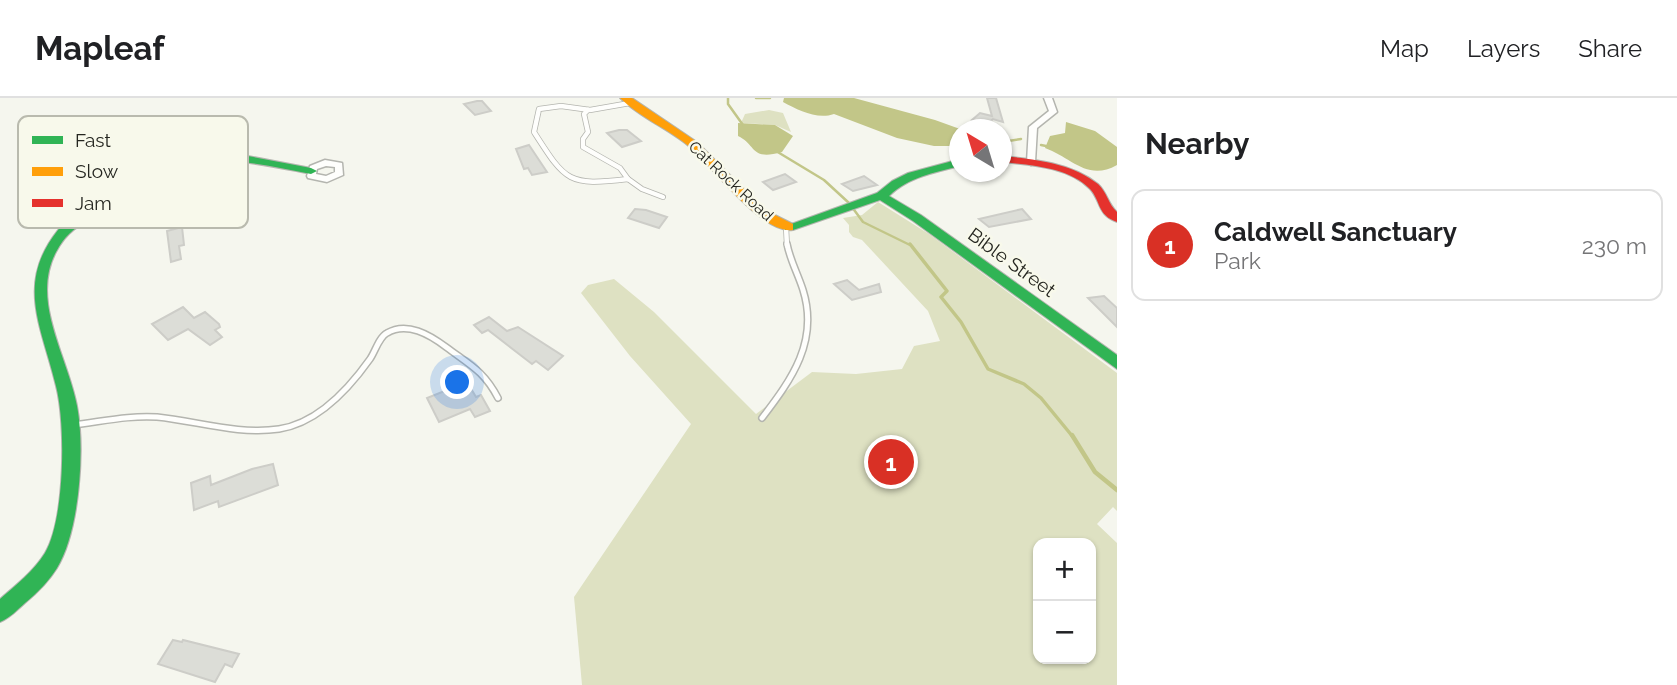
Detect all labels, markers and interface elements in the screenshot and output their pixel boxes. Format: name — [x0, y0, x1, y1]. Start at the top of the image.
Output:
text: Mapleaf — [35, 29, 165, 68]
text: Map — [1380, 34, 1429, 63]
text: Layers — [1467, 34, 1540, 63]
text: Share — [1578, 34, 1642, 63]
legend — [18, 116, 248, 228]
north arrow — [949, 119, 1012, 182]
text: Nearby — [1145, 126, 1249, 161]
text: Fast — [75, 129, 111, 151]
street label: Cat Rock Road — [685, 137, 777, 225]
text: Slow — [75, 160, 119, 182]
text: Jam — [75, 192, 112, 214]
text: Caldwell Sanctuary — [1214, 217, 1457, 247]
street label: Bible Street — [964, 223, 1060, 301]
text: 1 — [1164, 232, 1176, 259]
text: 230 m — [1582, 232, 1647, 259]
text: Park — [1214, 247, 1261, 274]
your location — [440, 365, 474, 399]
pin: 1 — [868, 436, 914, 488]
map controls — [1033, 538, 1096, 664]
button: + — [1033, 538, 1096, 601]
button: − — [1033, 601, 1096, 664]

